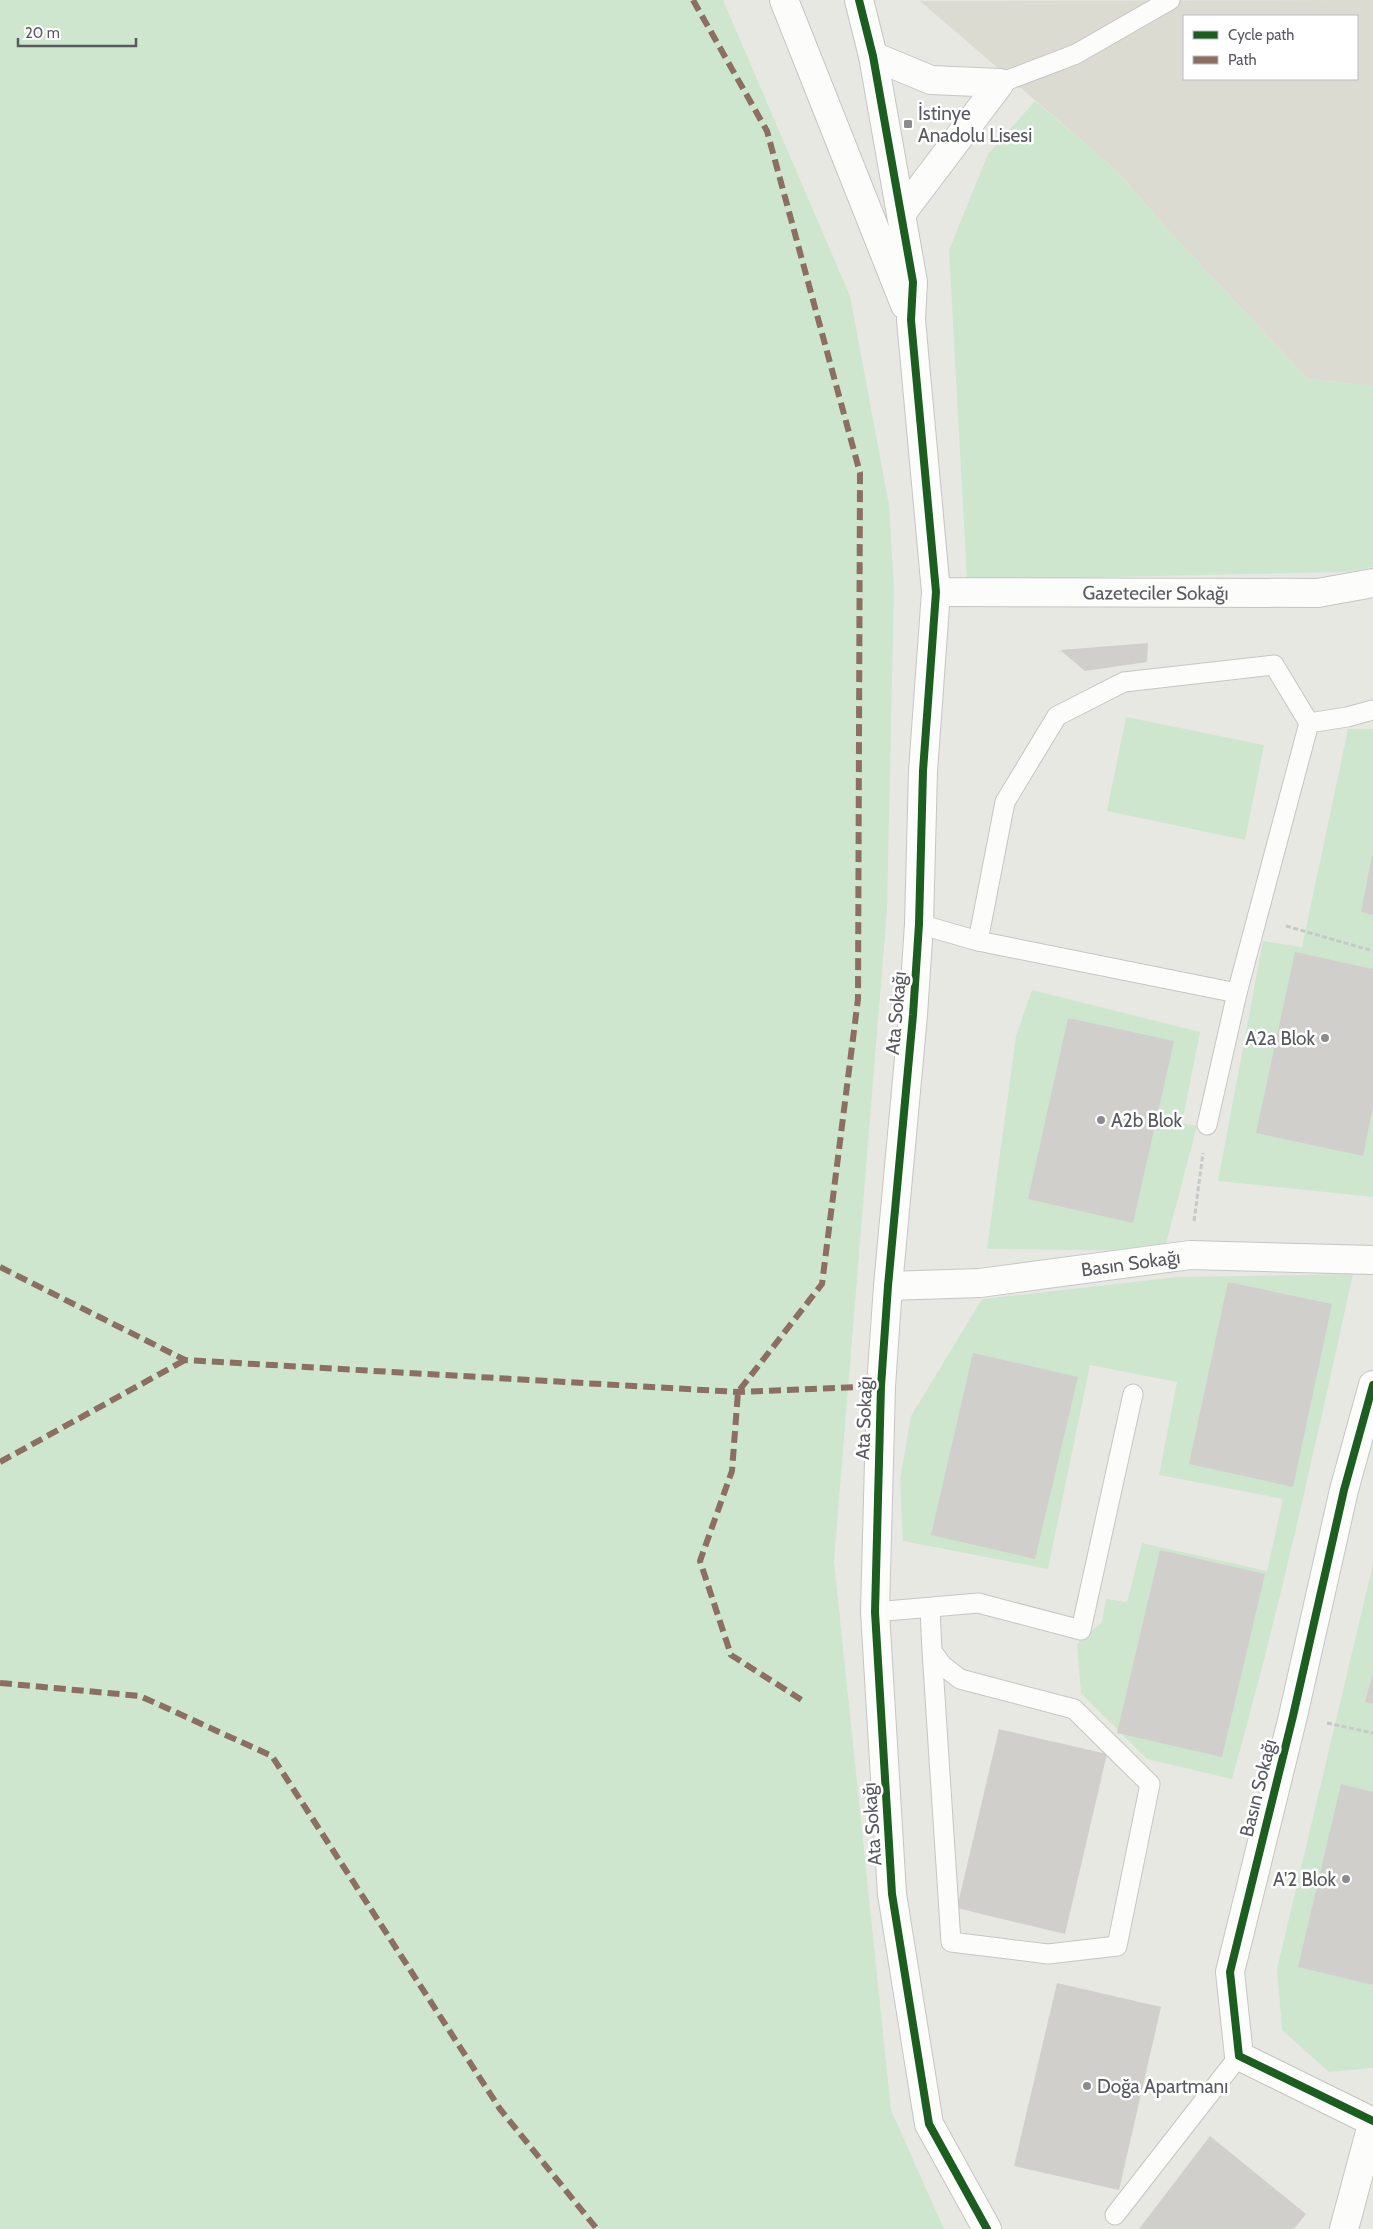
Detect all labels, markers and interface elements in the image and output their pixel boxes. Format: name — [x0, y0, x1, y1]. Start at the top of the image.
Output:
scale bar — [18, 15, 135, 47]
legend — [1183, 15, 1358, 80]
text: 20 m — [25, 24, 60, 42]
text: Cycle path — [1228, 26, 1294, 44]
text: Path — [1228, 51, 1257, 69]
place label: İstinye Anadolu Lisesi — [918, 102, 1032, 147]
marker: İstinye Anadolu Lisesi — [902, 118, 914, 130]
street label: Gazeteciler Sokağı — [1082, 581, 1229, 604]
street label: Ata Sokağı — [881, 970, 911, 1056]
place label: A2a Blok — [1245, 1027, 1315, 1050]
marker: A2a Blok — [1319, 1032, 1331, 1044]
place label: A2b Blok — [1111, 1109, 1183, 1132]
marker: A2b Blok — [1095, 1114, 1107, 1126]
street label: Basın Sokağı — [1080, 1245, 1182, 1281]
street label: Ata Sokağı — [851, 1376, 877, 1460]
street label: Basın Sokağı — [1235, 1737, 1281, 1839]
street label: Ata Sokağı — [858, 1782, 886, 1866]
place label: A'2 Blok — [1273, 1868, 1336, 1891]
marker: A'2 Blok — [1340, 1873, 1352, 1885]
place label: Doğa Apartmanı — [1097, 2075, 1228, 2098]
marker: Doğa Apartmanı — [1081, 2080, 1093, 2092]

